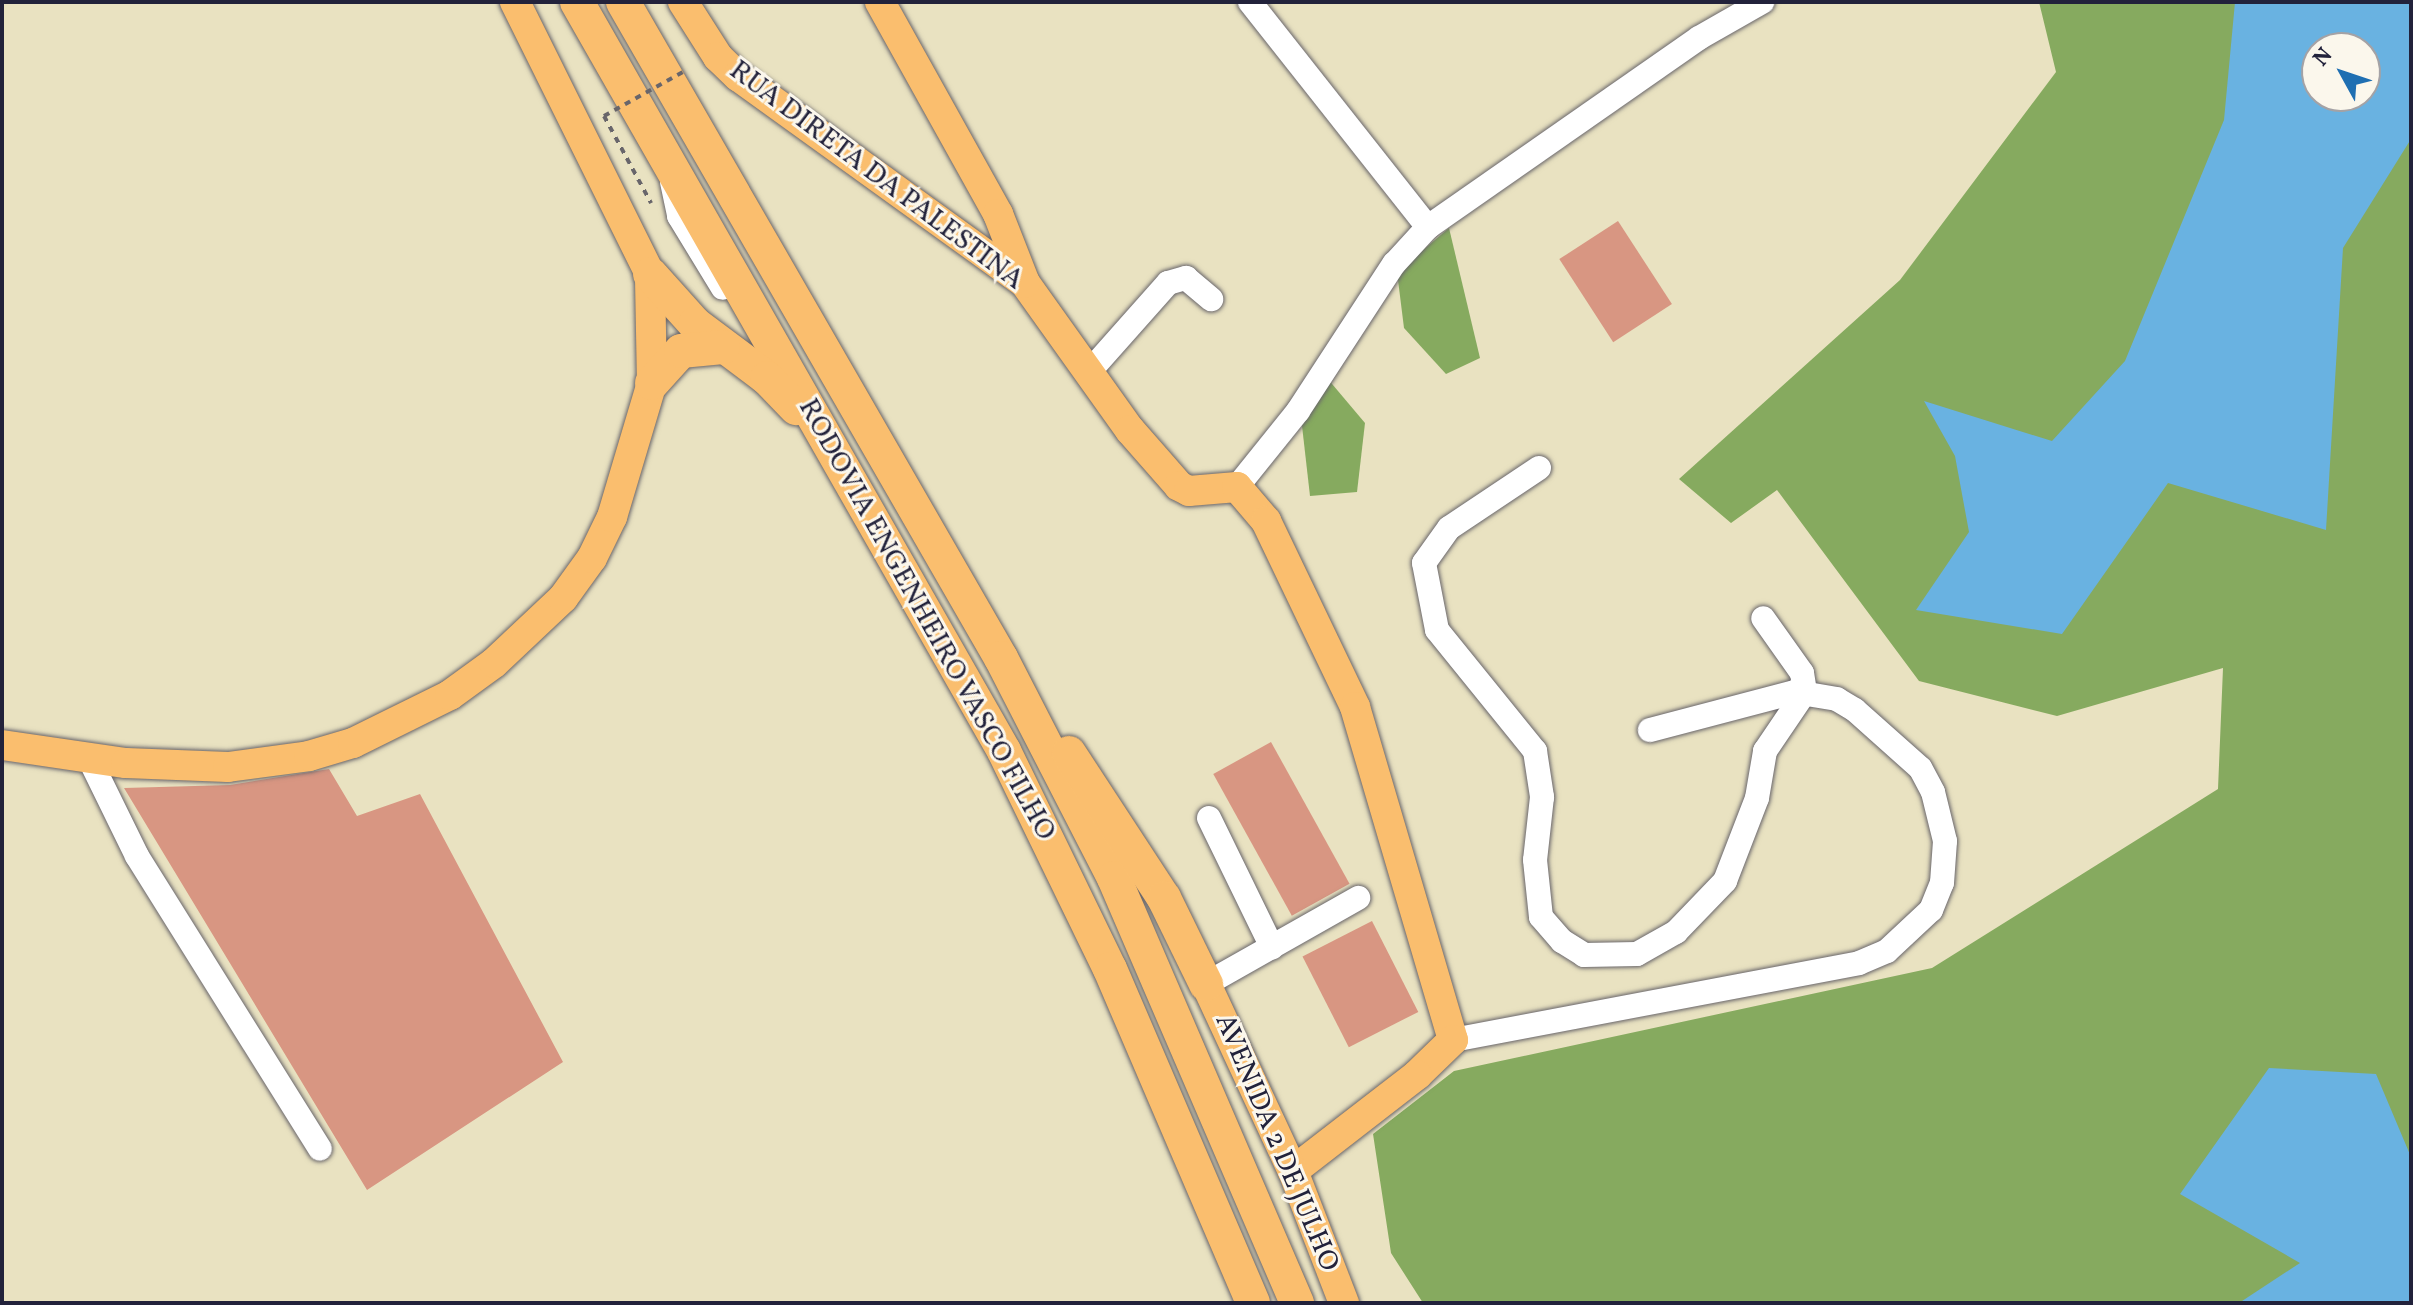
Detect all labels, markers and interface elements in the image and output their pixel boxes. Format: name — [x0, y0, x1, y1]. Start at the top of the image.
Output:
north arrow — [2301, 32, 2381, 112]
text: N — [2307, 41, 2341, 74]
street label: RUA DIRETA DA PALESTINA — [722, 54, 1030, 298]
street label: RODOVIA ENGENHEIRO VASCO FILHO — [790, 393, 1062, 847]
street label: AVENIDA 2 DE JULHO — [1207, 1009, 1345, 1277]

